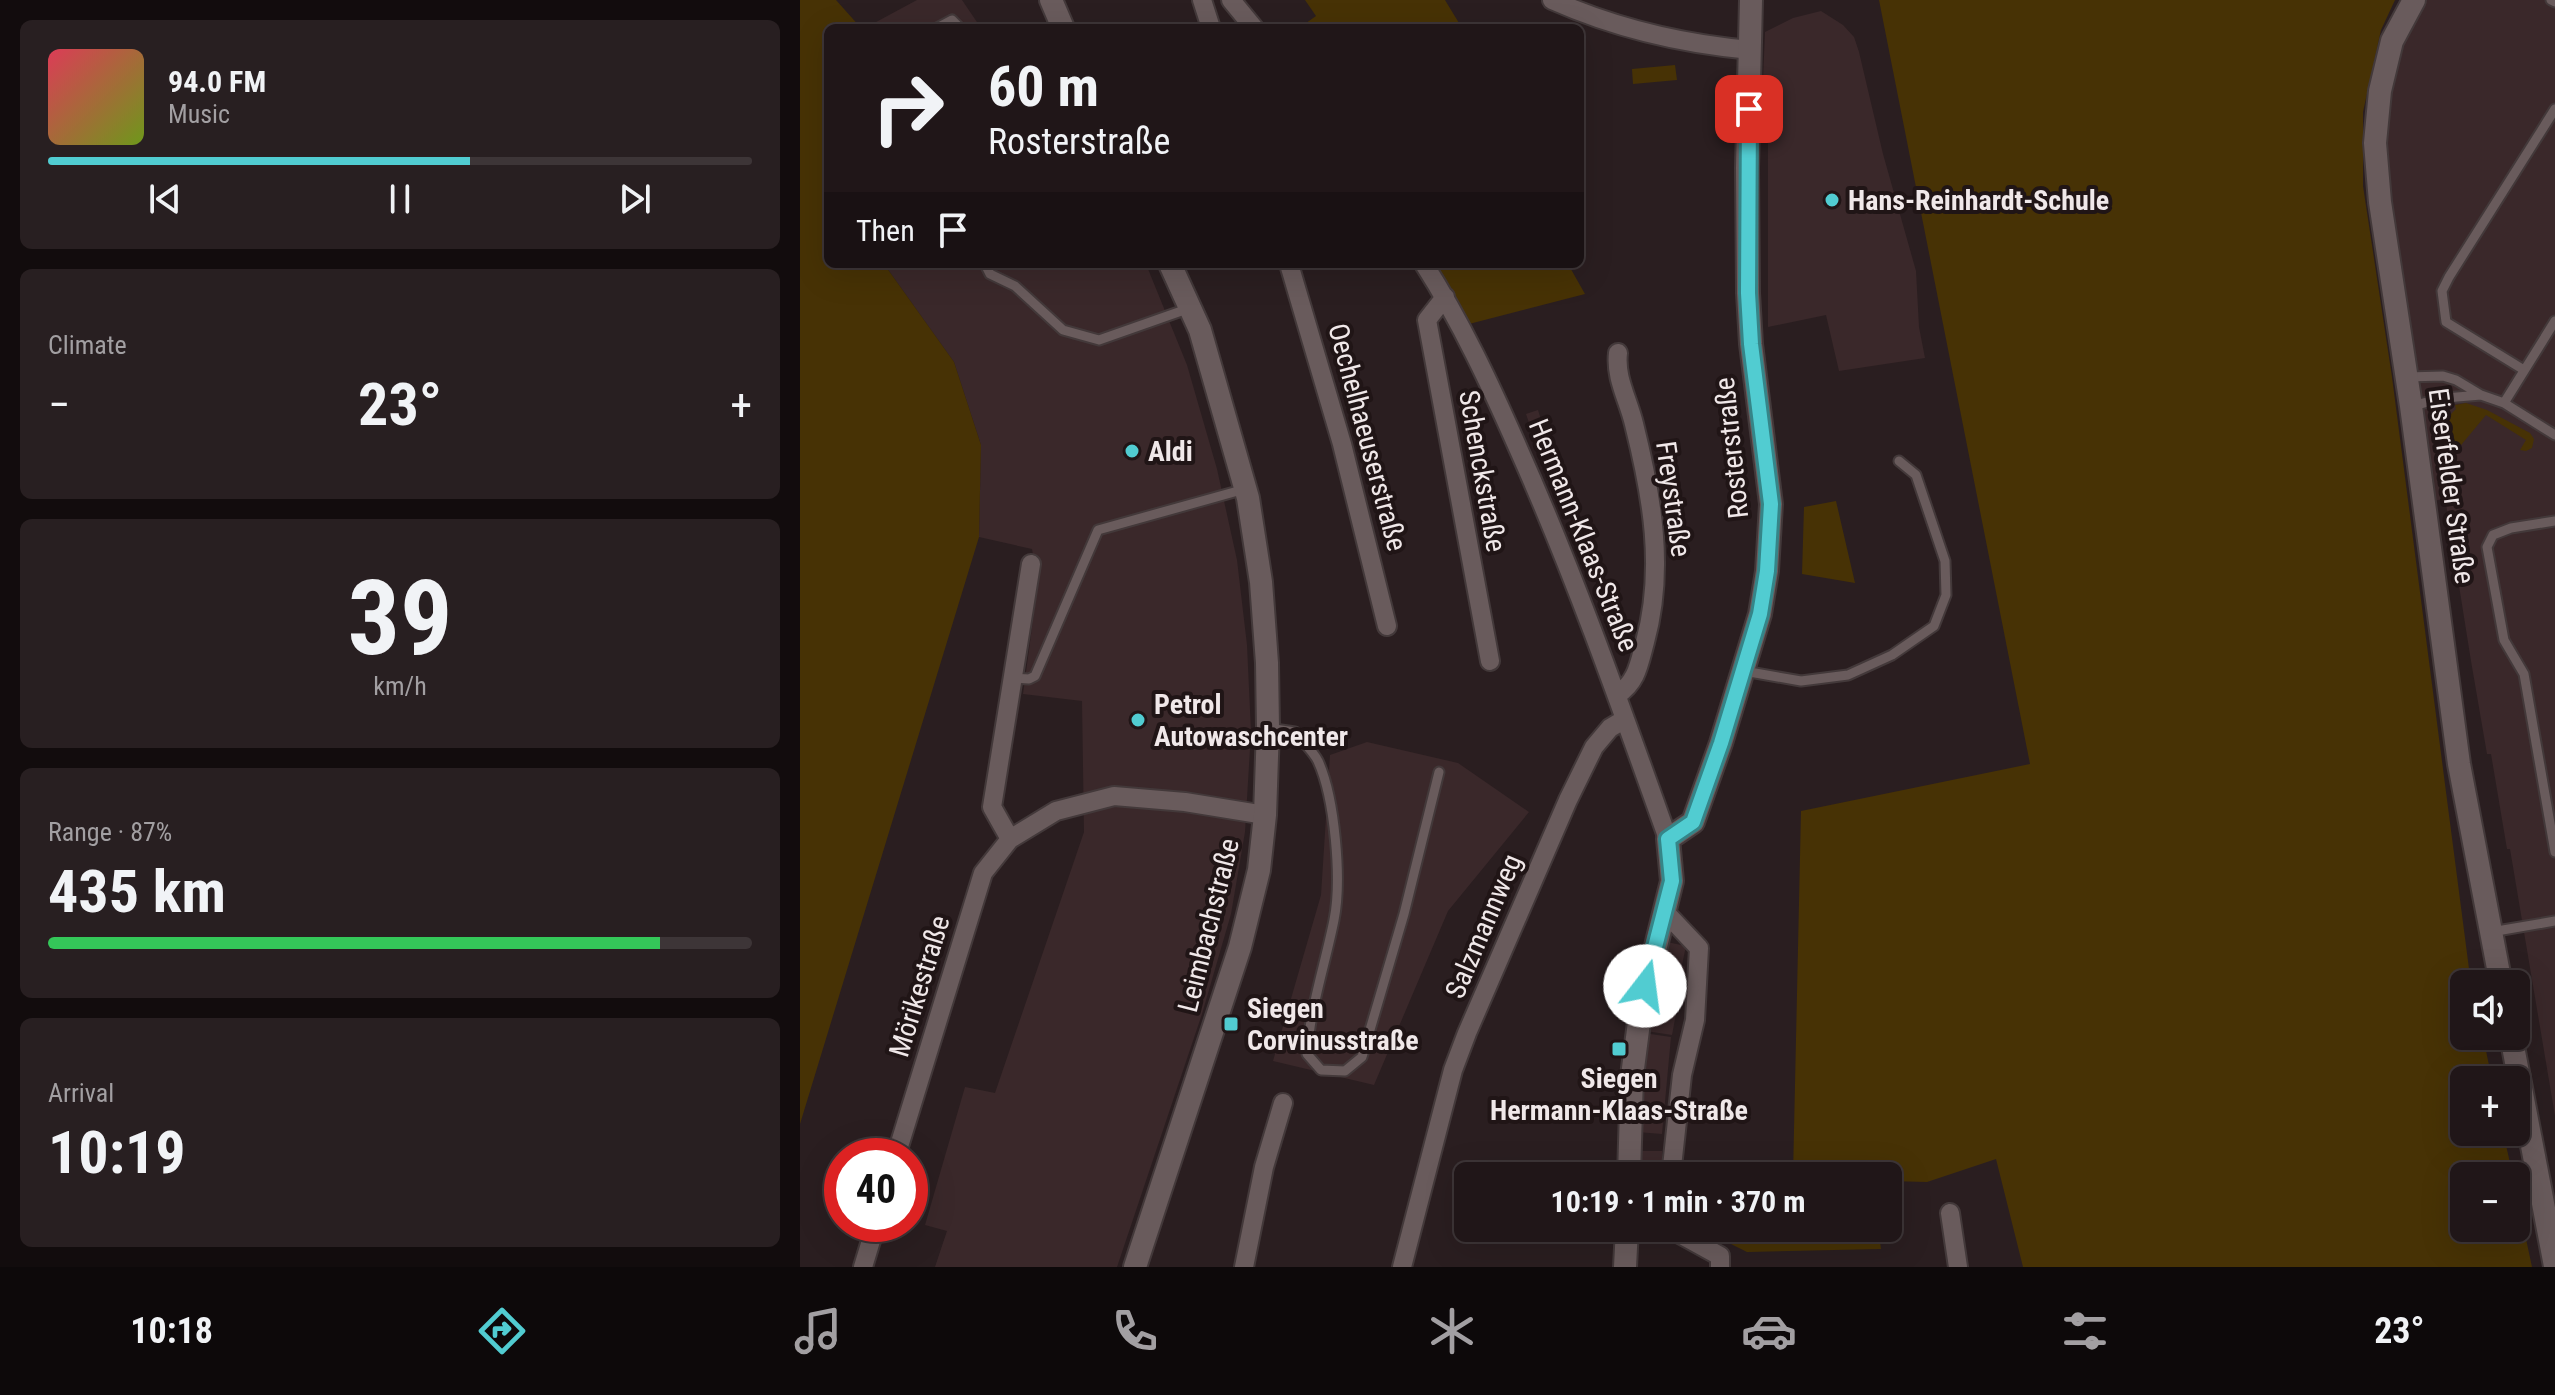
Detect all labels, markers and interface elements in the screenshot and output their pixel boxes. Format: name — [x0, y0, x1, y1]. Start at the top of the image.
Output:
text: 60 m — [988, 54, 1099, 120]
icon: right — [856, 56, 960, 160]
text: 94.0 FM — [168, 64, 266, 99]
pin — [1715, 75, 1783, 143]
icon: arrive — [1727, 87, 1771, 131]
text: Music — [168, 99, 230, 129]
text: Rosterstraße — [988, 121, 1170, 163]
icon: previous — [143, 177, 187, 221]
icon: pause — [378, 177, 422, 221]
icon: next — [613, 177, 657, 221]
place label: Hans-Reinhardt-Schule — [1848, 184, 2109, 217]
marker: Hans-Reinhardt-Schule — [1823, 191, 1841, 209]
icon: arrive — [931, 208, 975, 252]
text: Then — [856, 213, 915, 248]
street label: Oechelhaeuserstraße — [1321, 320, 1414, 554]
text: Climate — [48, 330, 127, 360]
text: 23° — [358, 369, 442, 440]
street label: Rosterstraße — [1708, 376, 1755, 520]
text: − — [48, 379, 70, 431]
text: + — [730, 379, 752, 431]
street label: Eiserfelder Straße — [2421, 386, 2482, 586]
street label: Schenckstraße — [1452, 388, 1513, 554]
street label: Hermann-Klaas-Straße — [1522, 414, 1645, 656]
place label: Aldi — [1148, 435, 1193, 468]
street label: Freystraße — [1649, 439, 1698, 559]
marker: Aldi — [1123, 442, 1141, 460]
text: 39 — [347, 558, 453, 679]
text: km/h — [373, 671, 427, 701]
place label: Petrol Autowaschcenter — [1154, 688, 1348, 753]
marker: Petrol Autowaschcenter — [1129, 711, 1147, 729]
text: Range · 87% — [48, 817, 172, 847]
street label: Leimbachstraße — [1171, 835, 1246, 1015]
street label: Salzmannweg — [1438, 849, 1529, 1003]
text: 435 km — [48, 856, 226, 927]
street label: Mörikestraße — [882, 912, 957, 1061]
position arrow — [1603, 944, 1687, 1028]
map controls — [2450, 970, 2530, 1242]
button: sound — [2450, 970, 2530, 1050]
place label: Siegen Corvinusstraße — [1247, 992, 1419, 1057]
marker: Siegen Corvinusstraße — [1222, 1015, 1240, 1033]
marker: Siegen Hermann-Klaas-Straße — [1610, 1040, 1628, 1058]
place label: Siegen Hermann-Klaas-Straße — [1490, 1062, 1748, 1127]
button: + — [2450, 1066, 2530, 1146]
text: Arrival — [48, 1078, 114, 1108]
text: 10:19 — [48, 1117, 186, 1188]
speed limit sign: 40 — [824, 1138, 928, 1242]
button: − — [2450, 1162, 2530, 1242]
text: 10:19 · 1 min · 370 m — [1551, 1184, 1805, 1219]
icon: directions — [474, 1303, 530, 1359]
icon: music — [790, 1303, 846, 1359]
icon: phone — [1107, 1303, 1163, 1359]
icon: climate — [1424, 1303, 1480, 1359]
icon: car — [1741, 1303, 1797, 1359]
icon: filters — [2057, 1303, 2113, 1359]
text: 10:18 — [130, 1310, 213, 1352]
text: 23° — [2374, 1310, 2425, 1352]

